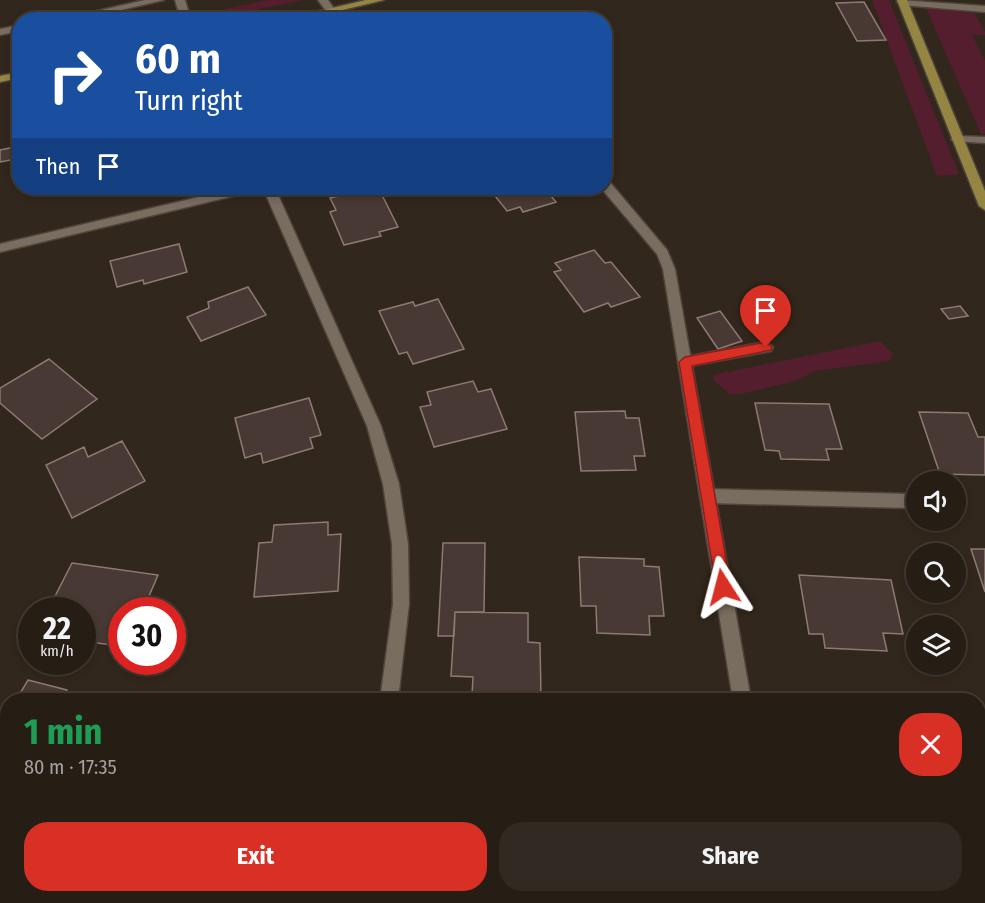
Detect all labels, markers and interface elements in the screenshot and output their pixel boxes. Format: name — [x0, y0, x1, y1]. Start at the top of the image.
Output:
text: 60 m — [135, 34, 221, 84]
icon: right — [36, 36, 114, 114]
text: Turn right — [135, 85, 243, 117]
icon: arrive — [92, 150, 125, 183]
text: Then — [36, 153, 80, 180]
pin — [740, 285, 791, 347]
icon: arrive — [749, 294, 782, 327]
map controls — [906, 471, 966, 675]
button: sound — [906, 471, 966, 531]
button: search — [906, 543, 966, 603]
position arrow — [691, 555, 755, 619]
speed limit sign: 30 — [108, 597, 186, 675]
text: 22 — [43, 611, 71, 647]
button: layers — [906, 615, 966, 675]
text: km/h — [40, 642, 74, 660]
text: 1 min — [24, 710, 102, 754]
button: close — [899, 713, 962, 776]
text: 80 m · 17:35 — [24, 755, 117, 779]
button: Exit — [24, 822, 487, 891]
button: Share — [499, 822, 962, 891]

